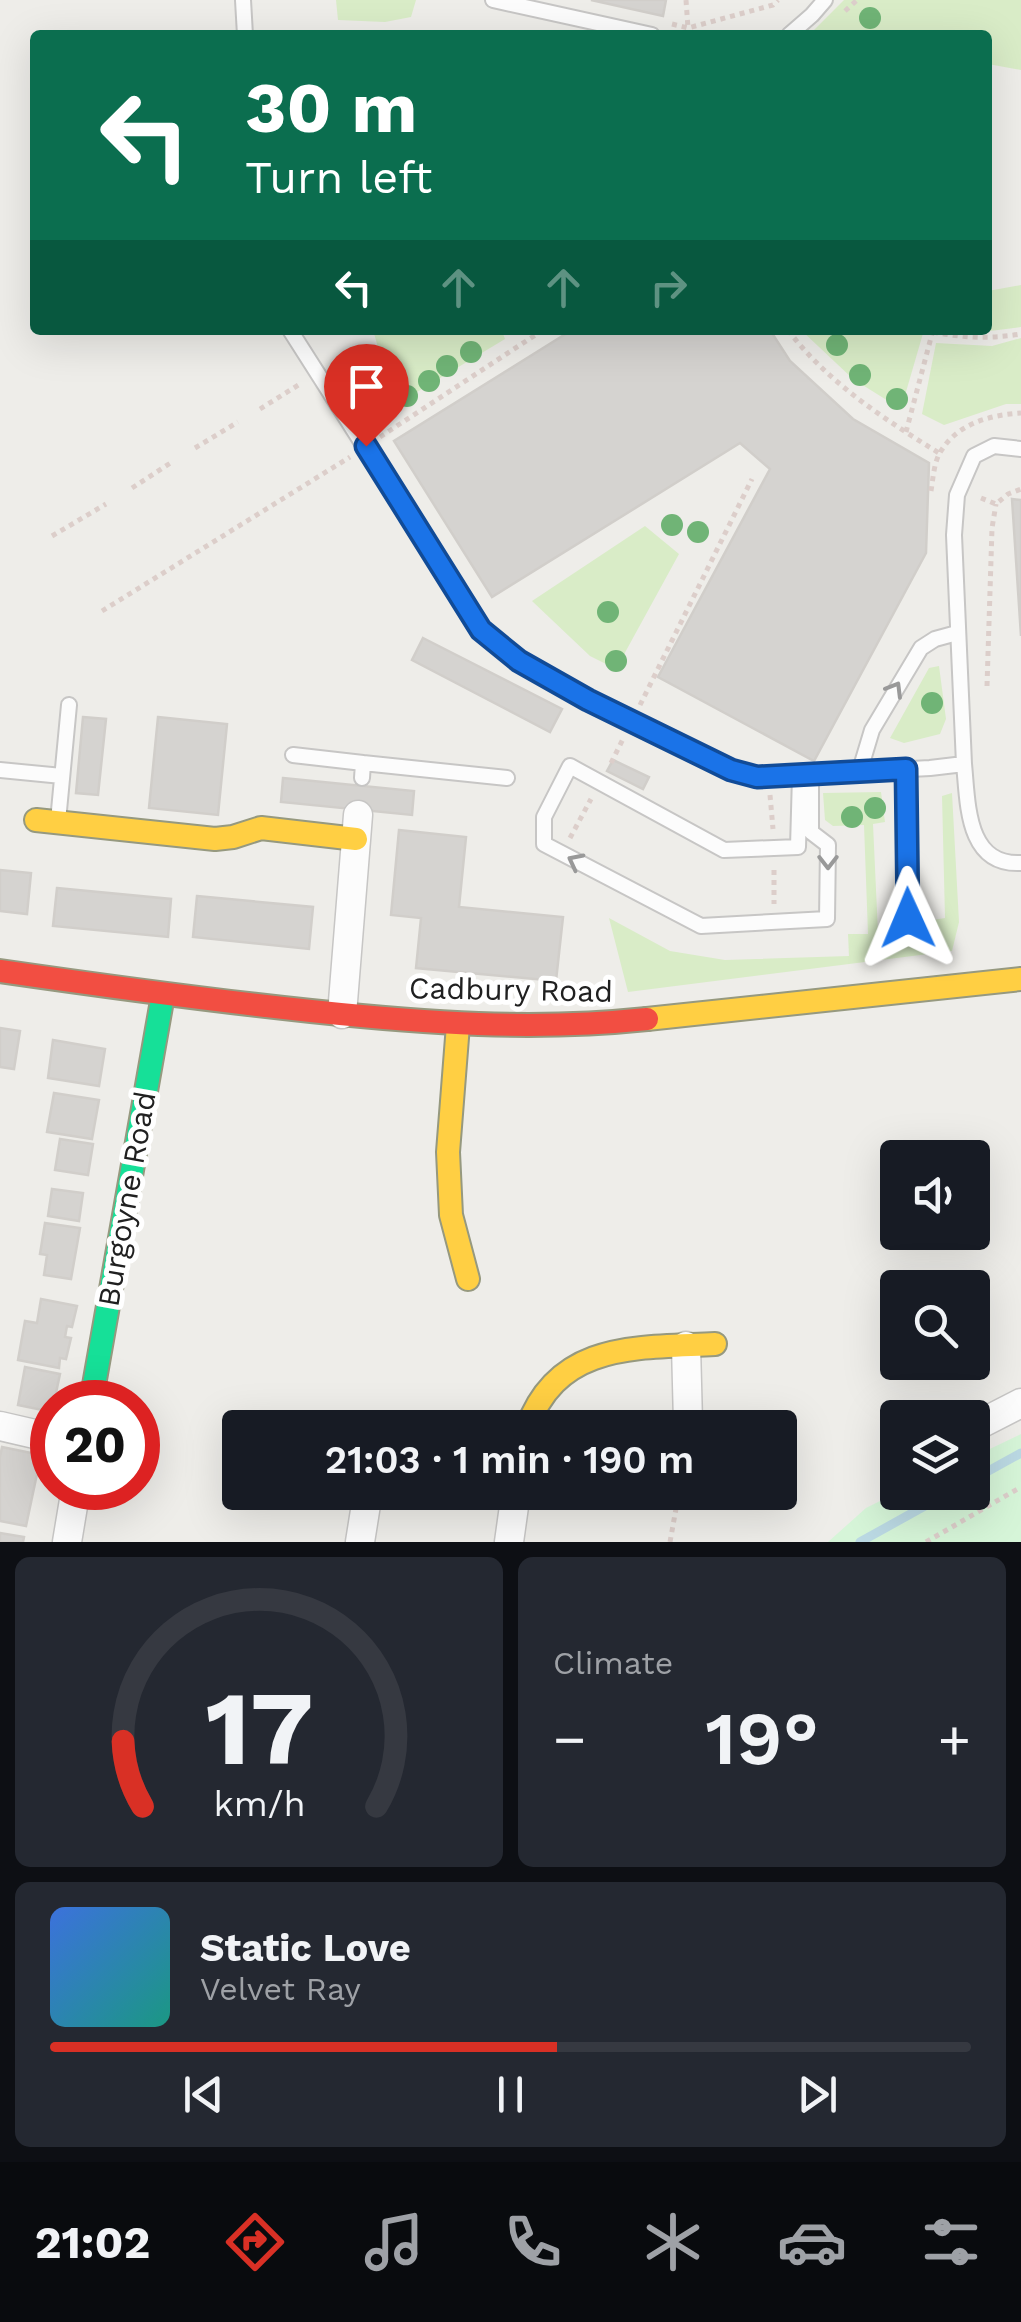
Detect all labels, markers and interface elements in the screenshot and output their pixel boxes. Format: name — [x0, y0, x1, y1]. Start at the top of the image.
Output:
text: 30 m — [245, 67, 417, 149]
icon: left — [80, 70, 210, 200]
text: Turn left — [245, 151, 432, 204]
icon: left — [326, 260, 381, 315]
icon: ahead — [431, 260, 486, 315]
icon: ahead — [536, 260, 591, 315]
icon: right — [641, 260, 696, 315]
pin — [324, 344, 409, 447]
icon: arrive — [339, 359, 394, 414]
one-way arrow — [883, 682, 902, 700]
one-way arrow — [568, 854, 586, 873]
one-way arrow — [817, 856, 839, 871]
position arrow — [856, 866, 960, 970]
street label: Cadbury Road — [409, 970, 613, 1009]
street label: Burgoyne Road — [90, 1089, 163, 1309]
map controls — [880, 1140, 990, 1510]
button: sound — [880, 1140, 990, 1250]
button: search — [880, 1270, 990, 1380]
speed limit sign: 20 — [30, 1380, 160, 1510]
button: layers — [880, 1400, 990, 1510]
text: 21:03 · 1 min · 190 m — [325, 1438, 694, 1482]
text: Climate — [553, 1644, 673, 1682]
text: 17 — [205, 1667, 313, 1789]
text: 19° — [705, 1694, 819, 1782]
text: − — [553, 1707, 586, 1771]
text: + — [938, 1707, 971, 1771]
text: km/h — [213, 1783, 305, 1825]
text: Static Love — [200, 1926, 411, 1970]
text: Velvet Ray — [200, 1970, 361, 2008]
icon: previous — [176, 2067, 231, 2122]
icon: pause — [483, 2067, 538, 2122]
icon: next — [790, 2067, 845, 2122]
icon: directions — [220, 2207, 290, 2277]
icon: music — [359, 2207, 429, 2277]
icon: phone — [498, 2207, 568, 2277]
icon: climate — [638, 2207, 708, 2277]
icon: car — [777, 2207, 847, 2277]
icon: filters — [916, 2207, 986, 2277]
text: 21:02 — [35, 2216, 150, 2269]

